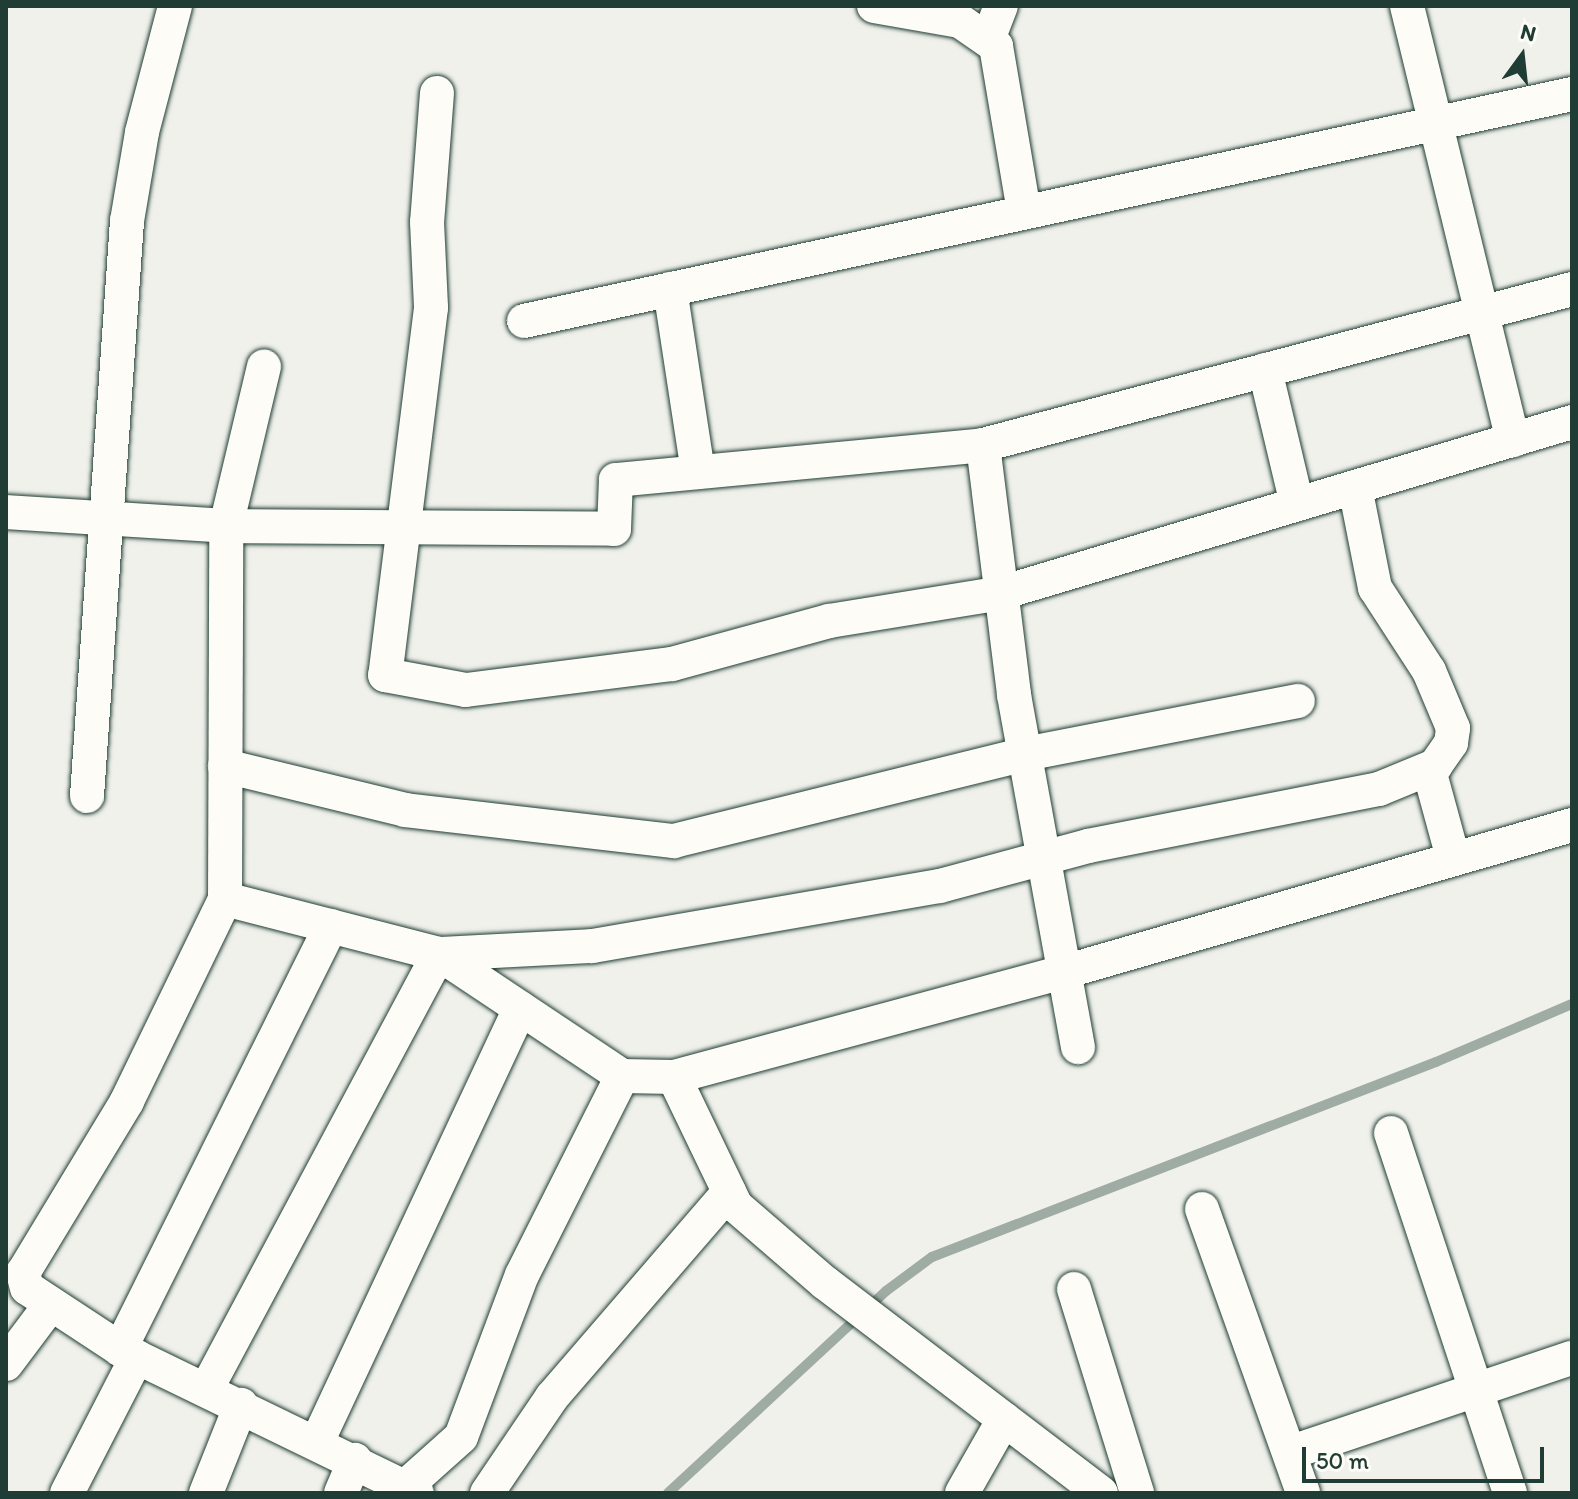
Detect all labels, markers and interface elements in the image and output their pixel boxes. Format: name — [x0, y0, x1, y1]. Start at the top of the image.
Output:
north arrow — [1482, 16, 1562, 96]
text: N — [1518, 17, 1539, 47]
scale bar — [1306, 1431, 1548, 1481]
text: 50 m — [1316, 1446, 1369, 1475]

